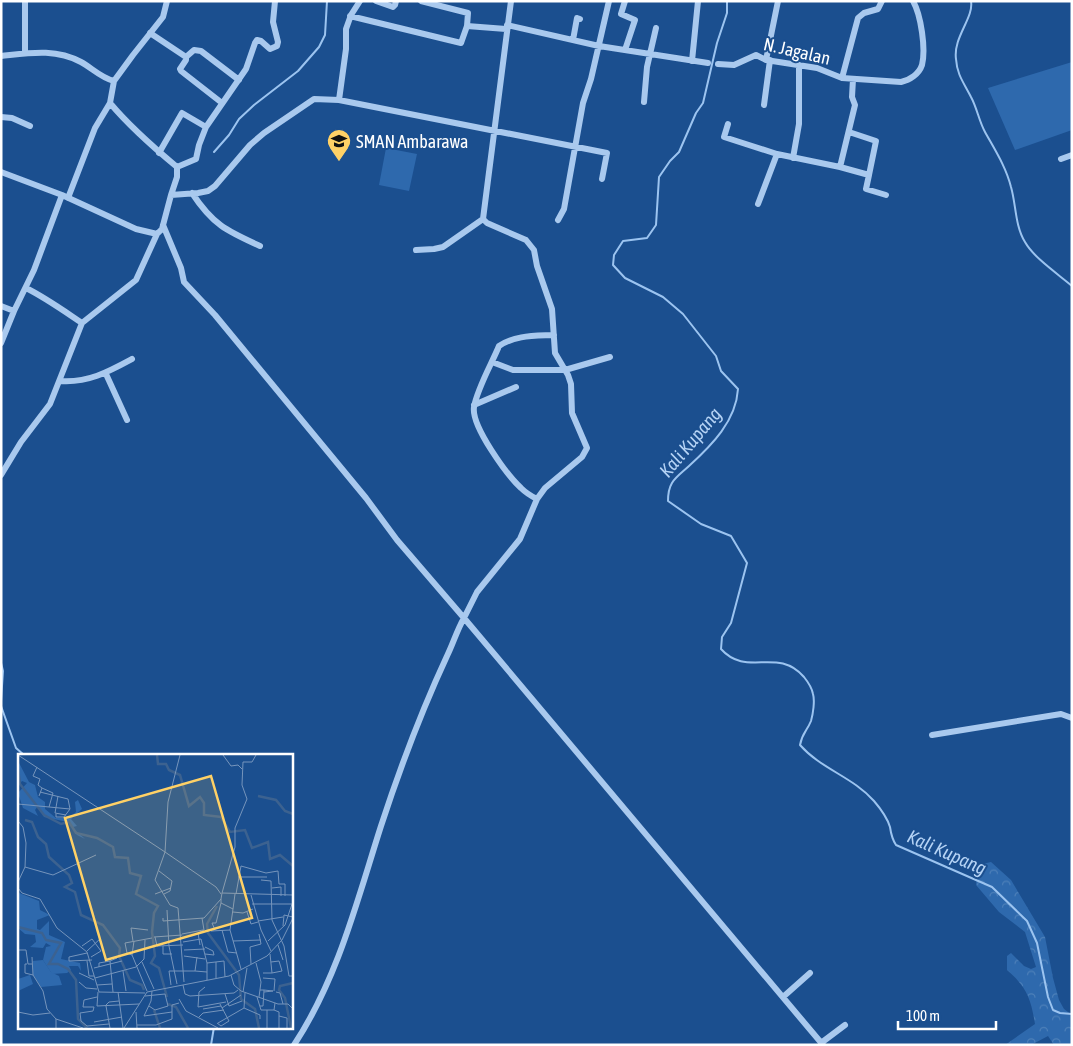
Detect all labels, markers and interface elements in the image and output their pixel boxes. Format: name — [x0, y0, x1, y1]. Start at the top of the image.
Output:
street label: N. Jagalan — [761, 33, 833, 69]
school or university icon: SMAN Ambarawa — [326, 128, 352, 162]
place label: SMAN Ambarawa — [356, 131, 468, 152]
water label: Kali Kupang — [655, 403, 725, 481]
inset map — [18, 754, 292, 1028]
water label: Kali Kupang — [904, 825, 990, 879]
scale bar — [898, 998, 996, 1030]
text: 100 m — [906, 1007, 940, 1024]

